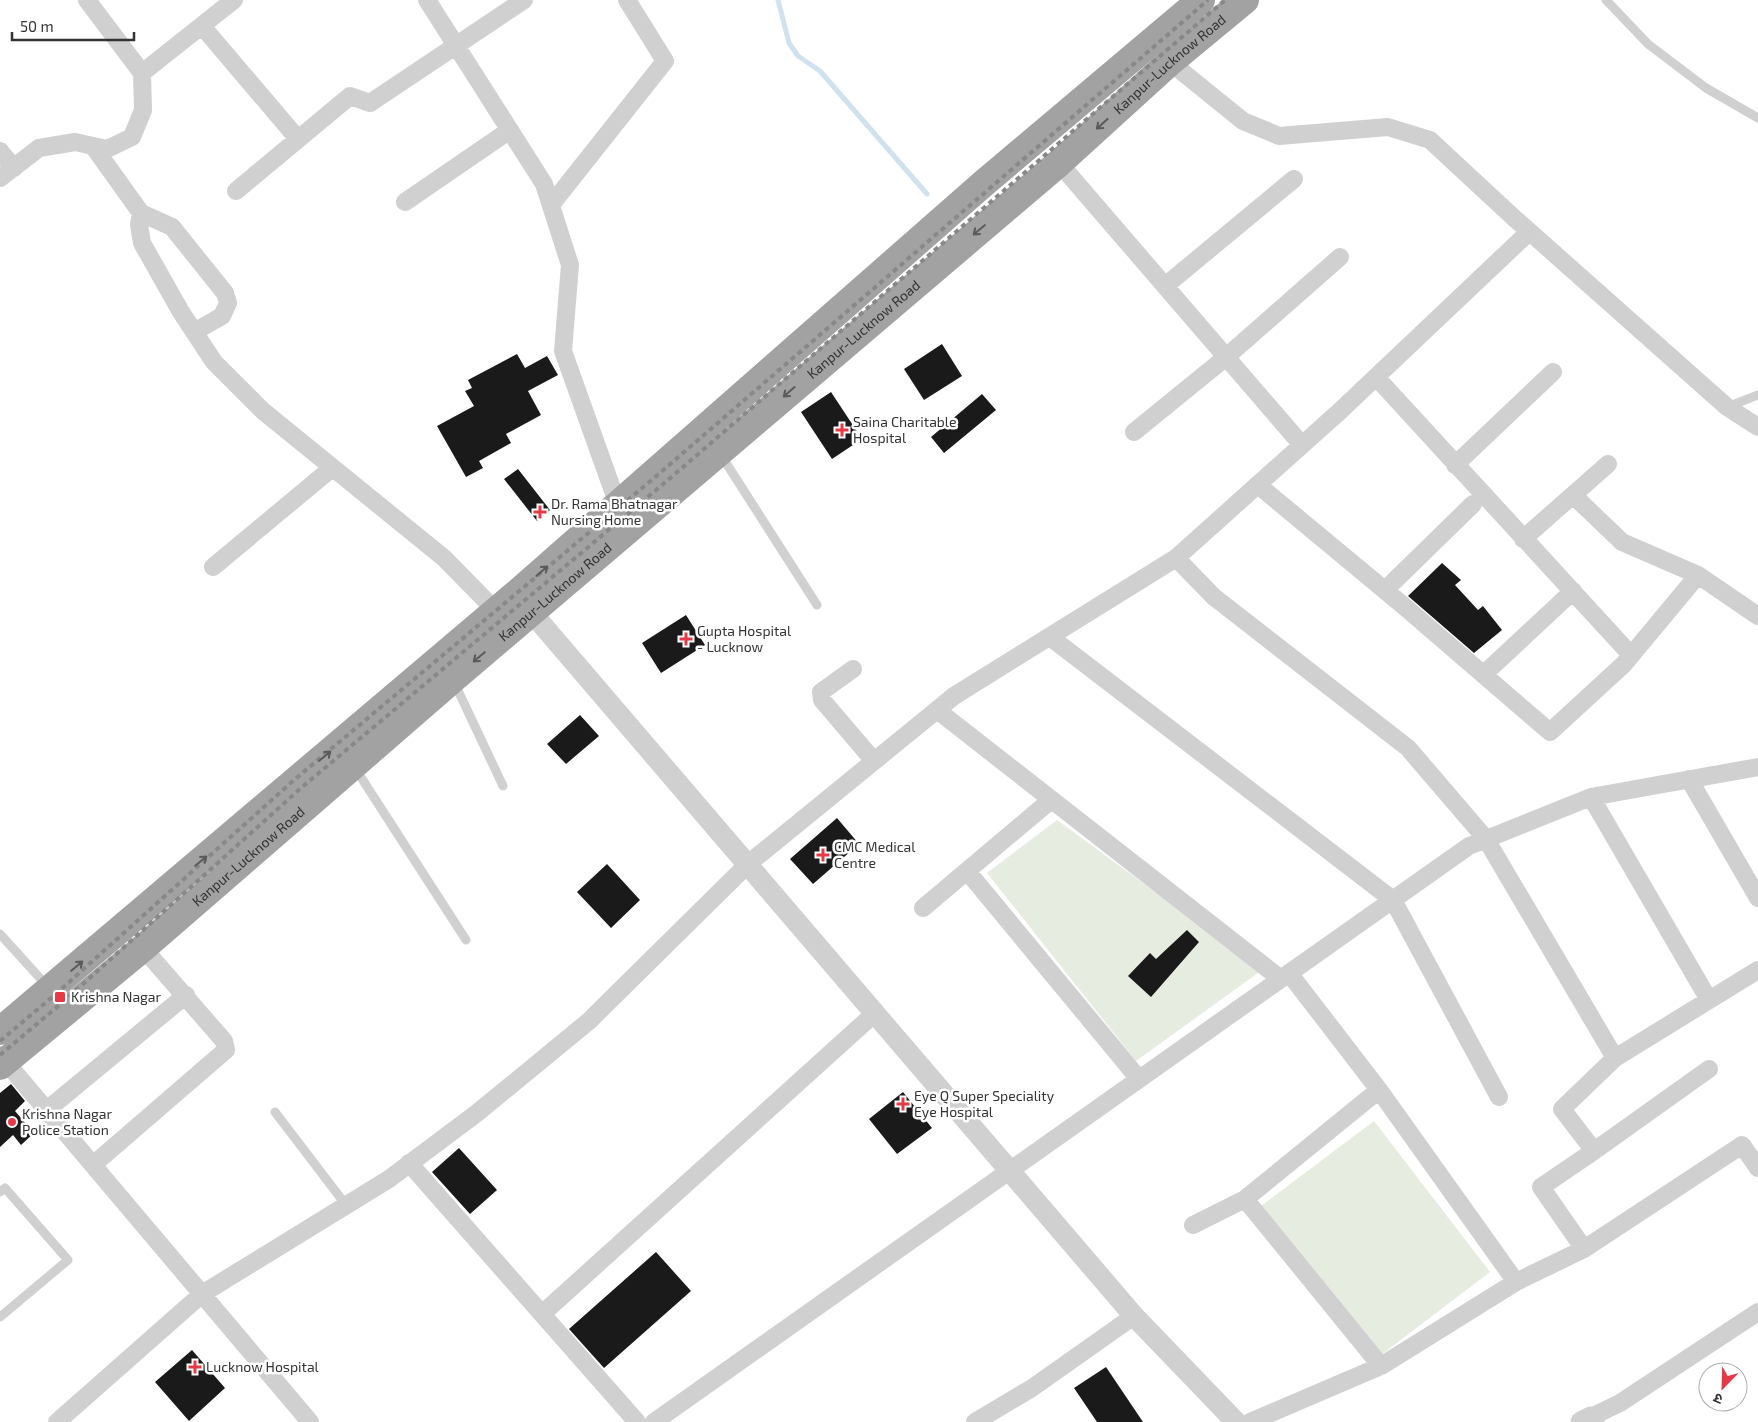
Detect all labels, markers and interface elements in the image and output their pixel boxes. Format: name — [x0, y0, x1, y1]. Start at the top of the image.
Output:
scale bar — [12, 10, 135, 42]
street label: Kanpur-Lucknow Road — [1110, 11, 1229, 117]
text: 50 m — [20, 17, 54, 35]
one-way arrow — [1096, 118, 1109, 129]
one-way arrow — [973, 224, 986, 235]
street label: Kanpur-Lucknow Road — [803, 276, 923, 382]
one-way arrow — [783, 387, 796, 398]
place label: Saina Charitable Hospital — [853, 413, 957, 446]
marker: Saina Charitable Hospital — [835, 423, 849, 437]
place label: Dr. Rama Bhatnagar Nursing Home — [551, 495, 678, 528]
marker: Dr. Rama Bhatnagar Nursing Home — [533, 505, 547, 519]
street label: Kanpur-Lucknow Road — [495, 539, 615, 645]
one-way arrow — [536, 565, 549, 577]
place label: Gupta Hospital - Lucknow — [697, 622, 792, 655]
marker: Gupta Hospital - Lucknow — [679, 632, 693, 646]
one-way arrow — [473, 651, 486, 663]
one-way arrow — [319, 750, 332, 761]
street label: Kanpur-Lucknow Road — [188, 803, 308, 910]
place label: CMC Medical Centre — [834, 838, 916, 871]
marker: CMC Medical Centre — [816, 848, 830, 862]
one-way arrow — [195, 855, 208, 866]
one-way arrow — [71, 960, 84, 971]
place label: Krishna Nagar — [71, 988, 162, 1005]
marker: Krishna Nagar — [53, 990, 67, 1004]
place label: Eye Q Super Speciality Eye Hospital — [914, 1087, 1055, 1120]
marker: Eye Q Super Speciality Eye Hospital — [896, 1097, 910, 1111]
place label: Krishna Nagar Police Station — [22, 1105, 113, 1138]
marker: Krishna Nagar Police Station — [6, 1116, 18, 1128]
place label: Lucknow Hospital — [206, 1358, 320, 1375]
marker: Lucknow Hospital — [188, 1360, 202, 1374]
north arrow — [1698, 1362, 1748, 1412]
text: उ — [1710, 1390, 1725, 1409]

